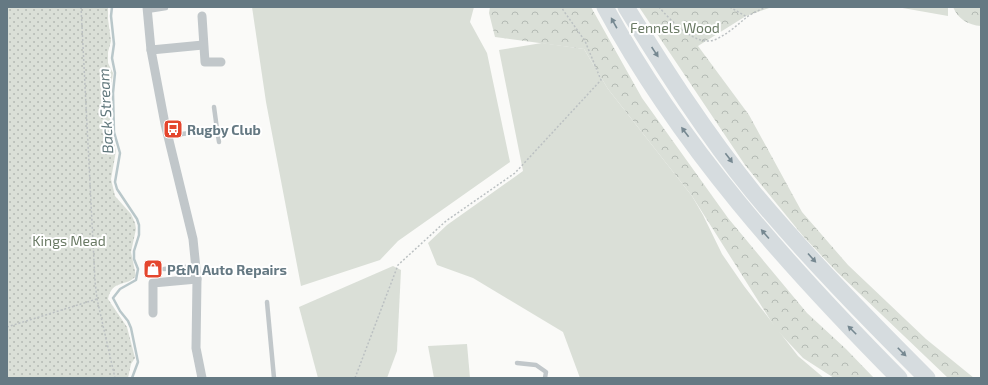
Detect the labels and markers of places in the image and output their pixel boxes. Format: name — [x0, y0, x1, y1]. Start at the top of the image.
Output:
bus stop icon: Rugby Club — [162, 118, 184, 140]
place label: Rugby Club — [187, 121, 261, 138]
shop icon: P&M Auto Repairs — [142, 258, 164, 280]
place label: P&M Auto Repairs — [167, 261, 287, 278]

